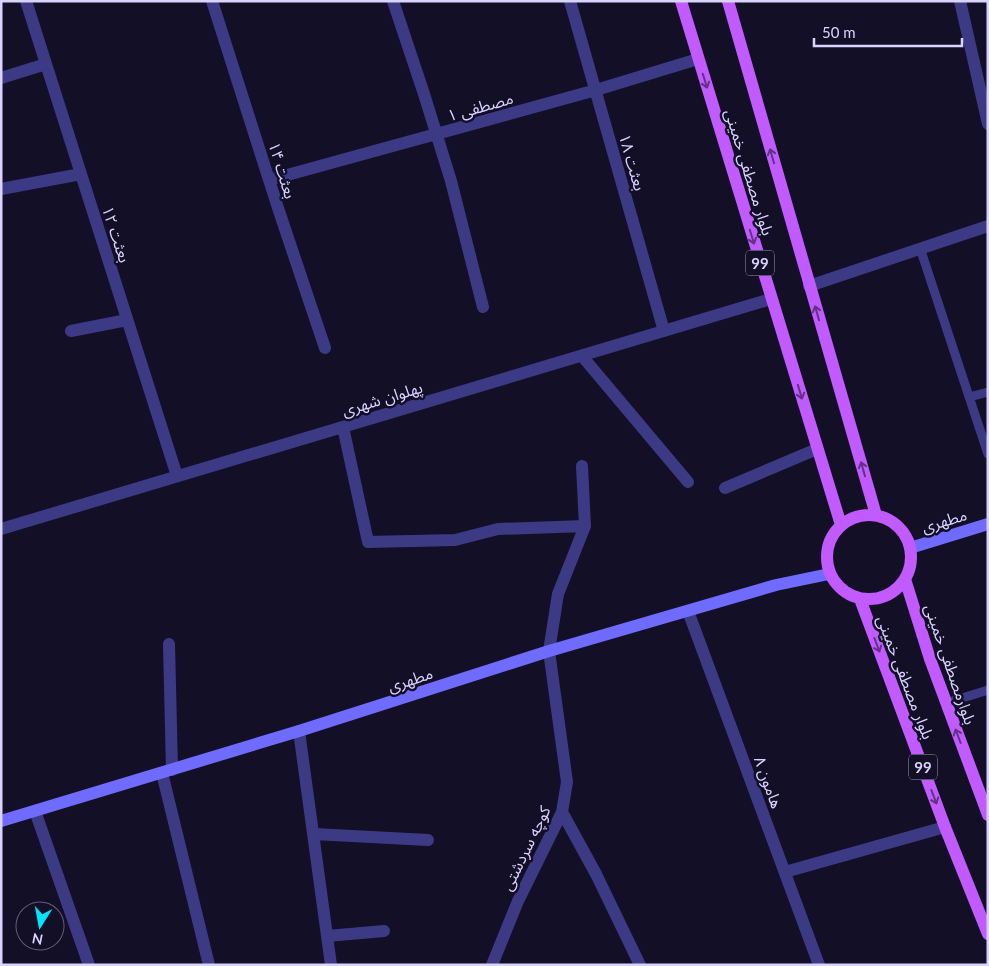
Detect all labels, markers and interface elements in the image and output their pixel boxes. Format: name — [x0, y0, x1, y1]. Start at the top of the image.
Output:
scale bar — [814, 15, 962, 47]
text: 50 m — [822, 23, 856, 41]
one-way arrow — [700, 73, 710, 89]
street label: مصطفی ۱ — [445, 88, 516, 125]
street label: بلوار مصطفی خمینی — [721, 107, 778, 238]
street label: بعثت ۱۸ — [616, 131, 650, 193]
street label: بعثت ۱۴ — [265, 139, 301, 201]
one-way arrow — [767, 149, 777, 165]
street label: بعثت ۱۲ — [99, 203, 135, 265]
one-way arrow — [748, 229, 758, 245]
road number: 99 — [746, 250, 774, 276]
one-way arrow — [812, 305, 822, 321]
street label: پهلوان شهری — [339, 377, 425, 421]
one-way arrow — [795, 384, 805, 400]
one-way arrow — [857, 461, 867, 477]
street label: مطهری — [919, 504, 969, 537]
street label: بلوارمصطفی خمینی — [921, 601, 981, 727]
street label: بلوار مصطفی خمینی — [873, 612, 938, 742]
one-way arrow — [873, 636, 882, 652]
street label: مطهری — [385, 663, 435, 696]
one-way arrow — [953, 729, 962, 745]
street label: هامون ۸ — [750, 753, 787, 811]
road number: 99 — [909, 754, 937, 780]
one-way arrow — [930, 789, 939, 804]
street label: کوچه سردشتی — [496, 802, 556, 894]
north arrow — [15, 901, 65, 951]
text: N — [31, 930, 44, 949]

